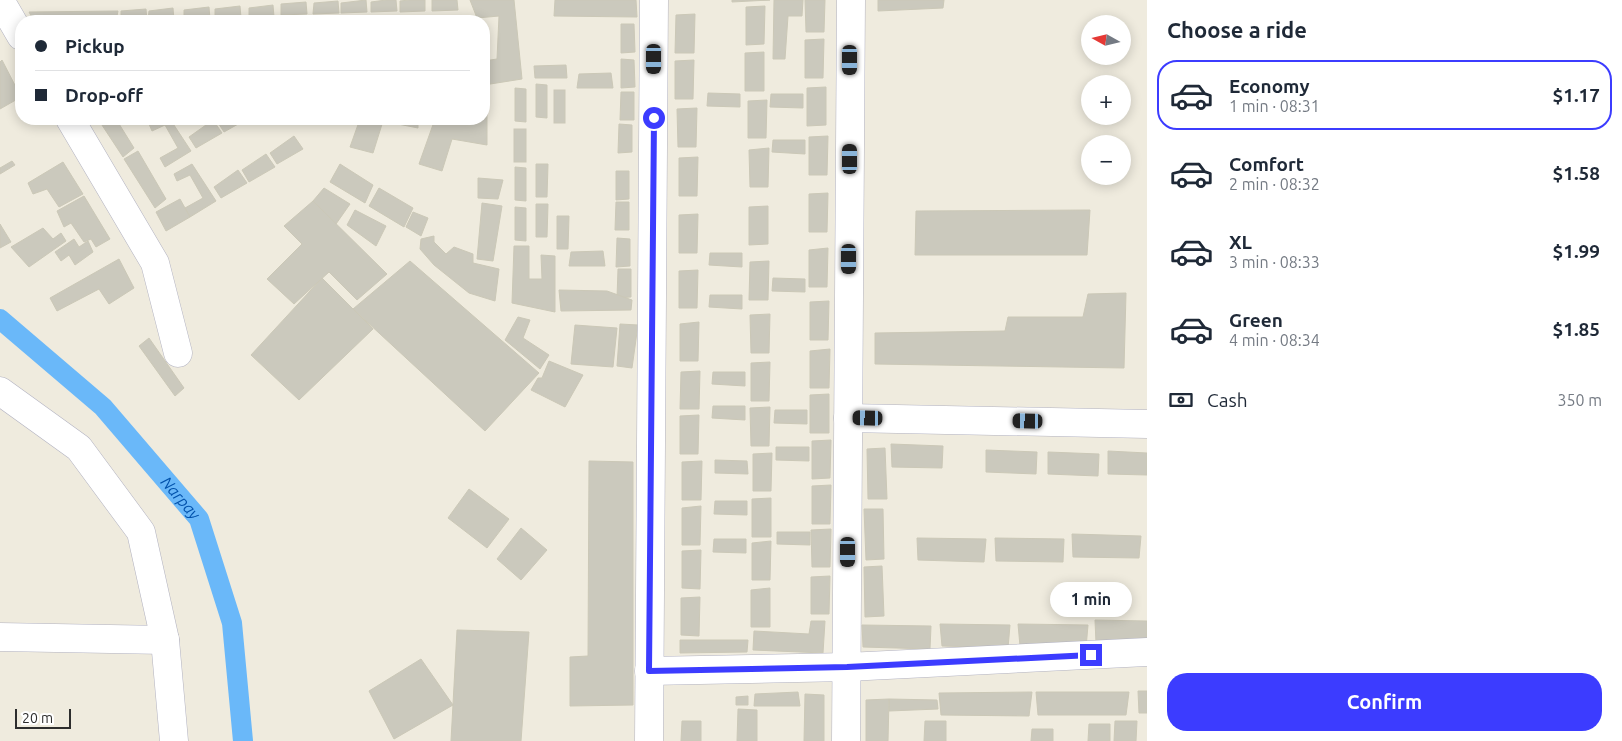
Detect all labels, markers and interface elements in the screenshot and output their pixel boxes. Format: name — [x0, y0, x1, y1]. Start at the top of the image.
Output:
north arrow — [1081, 15, 1131, 65]
map controls — [1081, 15, 1131, 185]
text: Choose a ride — [1167, 17, 1307, 42]
text: Pickup — [65, 35, 125, 57]
car — [646, 44, 661, 74]
car — [842, 45, 857, 75]
icon: car — [1169, 73, 1214, 118]
button: + — [1081, 75, 1131, 125]
text: Economy — [1229, 75, 1310, 97]
text: Drop-off — [65, 84, 143, 106]
text: $1.17 — [1552, 84, 1600, 106]
text: 1 min · 08:31 — [1229, 97, 1320, 115]
route start — [643, 107, 665, 129]
button: − — [1081, 135, 1131, 185]
car — [842, 144, 857, 174]
icon: car — [1169, 151, 1214, 196]
text: Comfort — [1229, 153, 1304, 175]
text: $1.58 — [1552, 162, 1600, 184]
text: 2 min · 08:32 — [1229, 175, 1320, 193]
icon: car — [1169, 229, 1214, 274]
text: XL — [1229, 231, 1252, 253]
text: $1.99 — [1552, 240, 1600, 262]
car — [841, 244, 856, 274]
text: 3 min · 08:33 — [1229, 253, 1320, 271]
icon: car — [1169, 307, 1214, 352]
text: Green — [1229, 309, 1283, 331]
text: $1.85 — [1552, 318, 1600, 340]
text: 4 min · 08:34 — [1229, 331, 1320, 349]
icon: cash — [1167, 386, 1195, 414]
text: Cash — [1207, 389, 1248, 411]
text: 350 m — [1557, 391, 1602, 409]
car — [852, 410, 883, 426]
car — [1012, 413, 1043, 429]
water label: Narpay — [158, 473, 204, 523]
car — [840, 537, 855, 567]
callout: 1 min — [1050, 582, 1132, 618]
text: 1 min — [1071, 590, 1111, 608]
route end — [1080, 644, 1102, 666]
button: Confirm — [1167, 673, 1602, 731]
scale bar — [15, 706, 71, 729]
text: 20 m — [22, 710, 53, 726]

